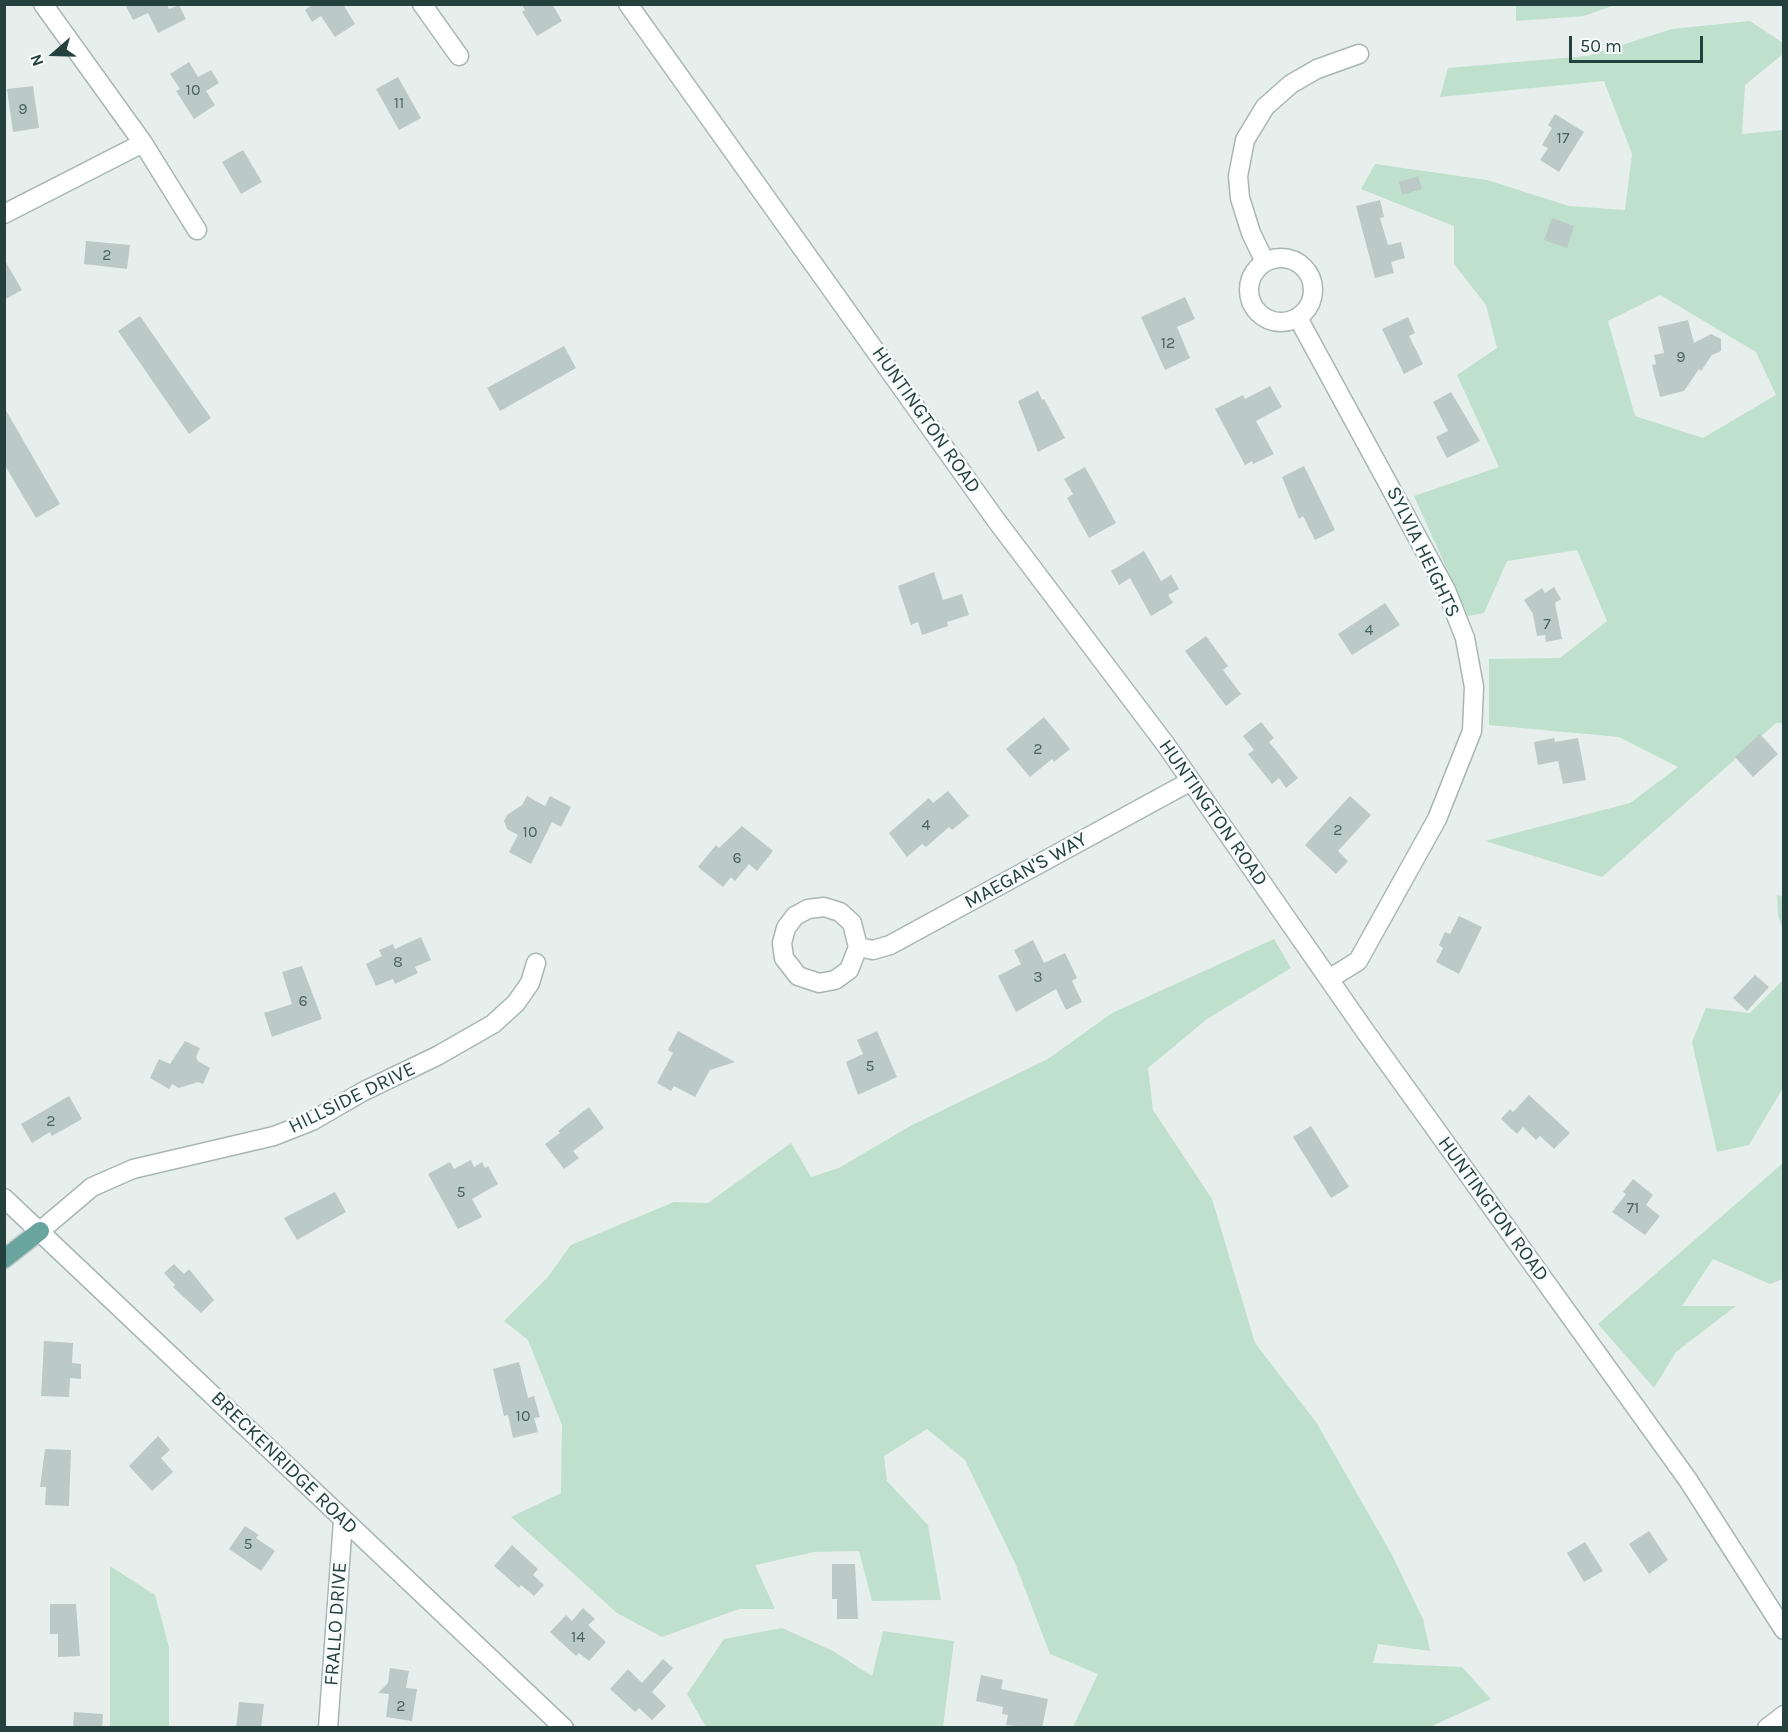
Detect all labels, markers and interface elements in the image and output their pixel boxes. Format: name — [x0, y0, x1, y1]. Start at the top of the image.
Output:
north arrow — [24, 24, 84, 84]
scale bar — [1572, 24, 1706, 62]
text: 50 m — [1580, 35, 1622, 57]
text: N — [26, 52, 48, 69]
house number: 10 — [186, 80, 200, 100]
house number: 11 — [394, 93, 404, 113]
house number: 9 — [18, 99, 28, 119]
house number: 17 — [1557, 128, 1569, 148]
house number: 2 — [102, 245, 112, 265]
house number: 12 — [1161, 333, 1175, 353]
street label: HUNTINGTON ROAD — [866, 342, 986, 498]
house number: 9 — [1676, 347, 1686, 367]
street label: SYLVIA HEIGHTS — [1381, 483, 1465, 621]
house number: 7 — [1543, 614, 1551, 634]
house number: 4 — [1365, 620, 1373, 640]
street label: HUNTINGTON ROAD — [1153, 735, 1273, 891]
house number: 2 — [1033, 739, 1043, 759]
house number: 4 — [922, 815, 930, 835]
house number: 2 — [1333, 820, 1343, 840]
house number: 10 — [523, 822, 537, 842]
street label: MAEGAN'S WAY — [961, 827, 1091, 915]
house number: 6 — [732, 848, 742, 868]
house number: 8 — [393, 952, 403, 972]
house number: 3 — [1033, 967, 1043, 987]
house number: 6 — [298, 991, 308, 1011]
house number: 5 — [865, 1056, 875, 1076]
street label: HILLSIDE DRIVE — [285, 1057, 419, 1139]
house number: 2 — [46, 1111, 56, 1131]
street label: HUNTINGTON ROAD — [1432, 1132, 1554, 1286]
house number: 5 — [456, 1182, 466, 1202]
house number: 71 — [1627, 1198, 1639, 1218]
street label: BRECKENRIDGE ROAD — [206, 1387, 362, 1539]
house number: 10 — [516, 1406, 530, 1426]
house number: 5 — [243, 1534, 253, 1554]
street label: FRALLO DRIVE — [320, 1561, 352, 1687]
house number: 14 — [571, 1627, 585, 1647]
house number: 2 — [396, 1696, 406, 1716]

